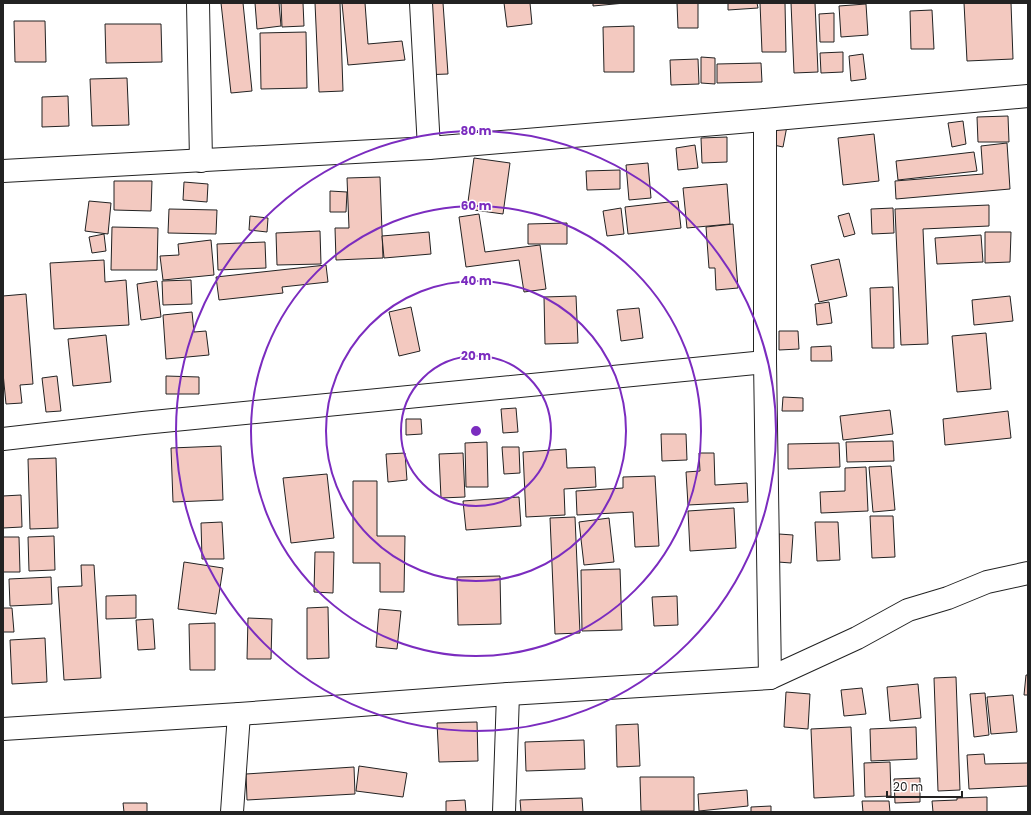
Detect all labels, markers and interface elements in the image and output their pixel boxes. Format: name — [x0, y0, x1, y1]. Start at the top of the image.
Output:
text: 80 m — [461, 122, 492, 139]
text: 60 m — [461, 197, 492, 214]
text: 40 m — [460, 272, 492, 289]
text: 20 m — [461, 347, 491, 364]
centre of rings — [469, 424, 483, 438]
scale bar — [887, 773, 962, 799]
text: 20 m — [893, 778, 923, 795]

